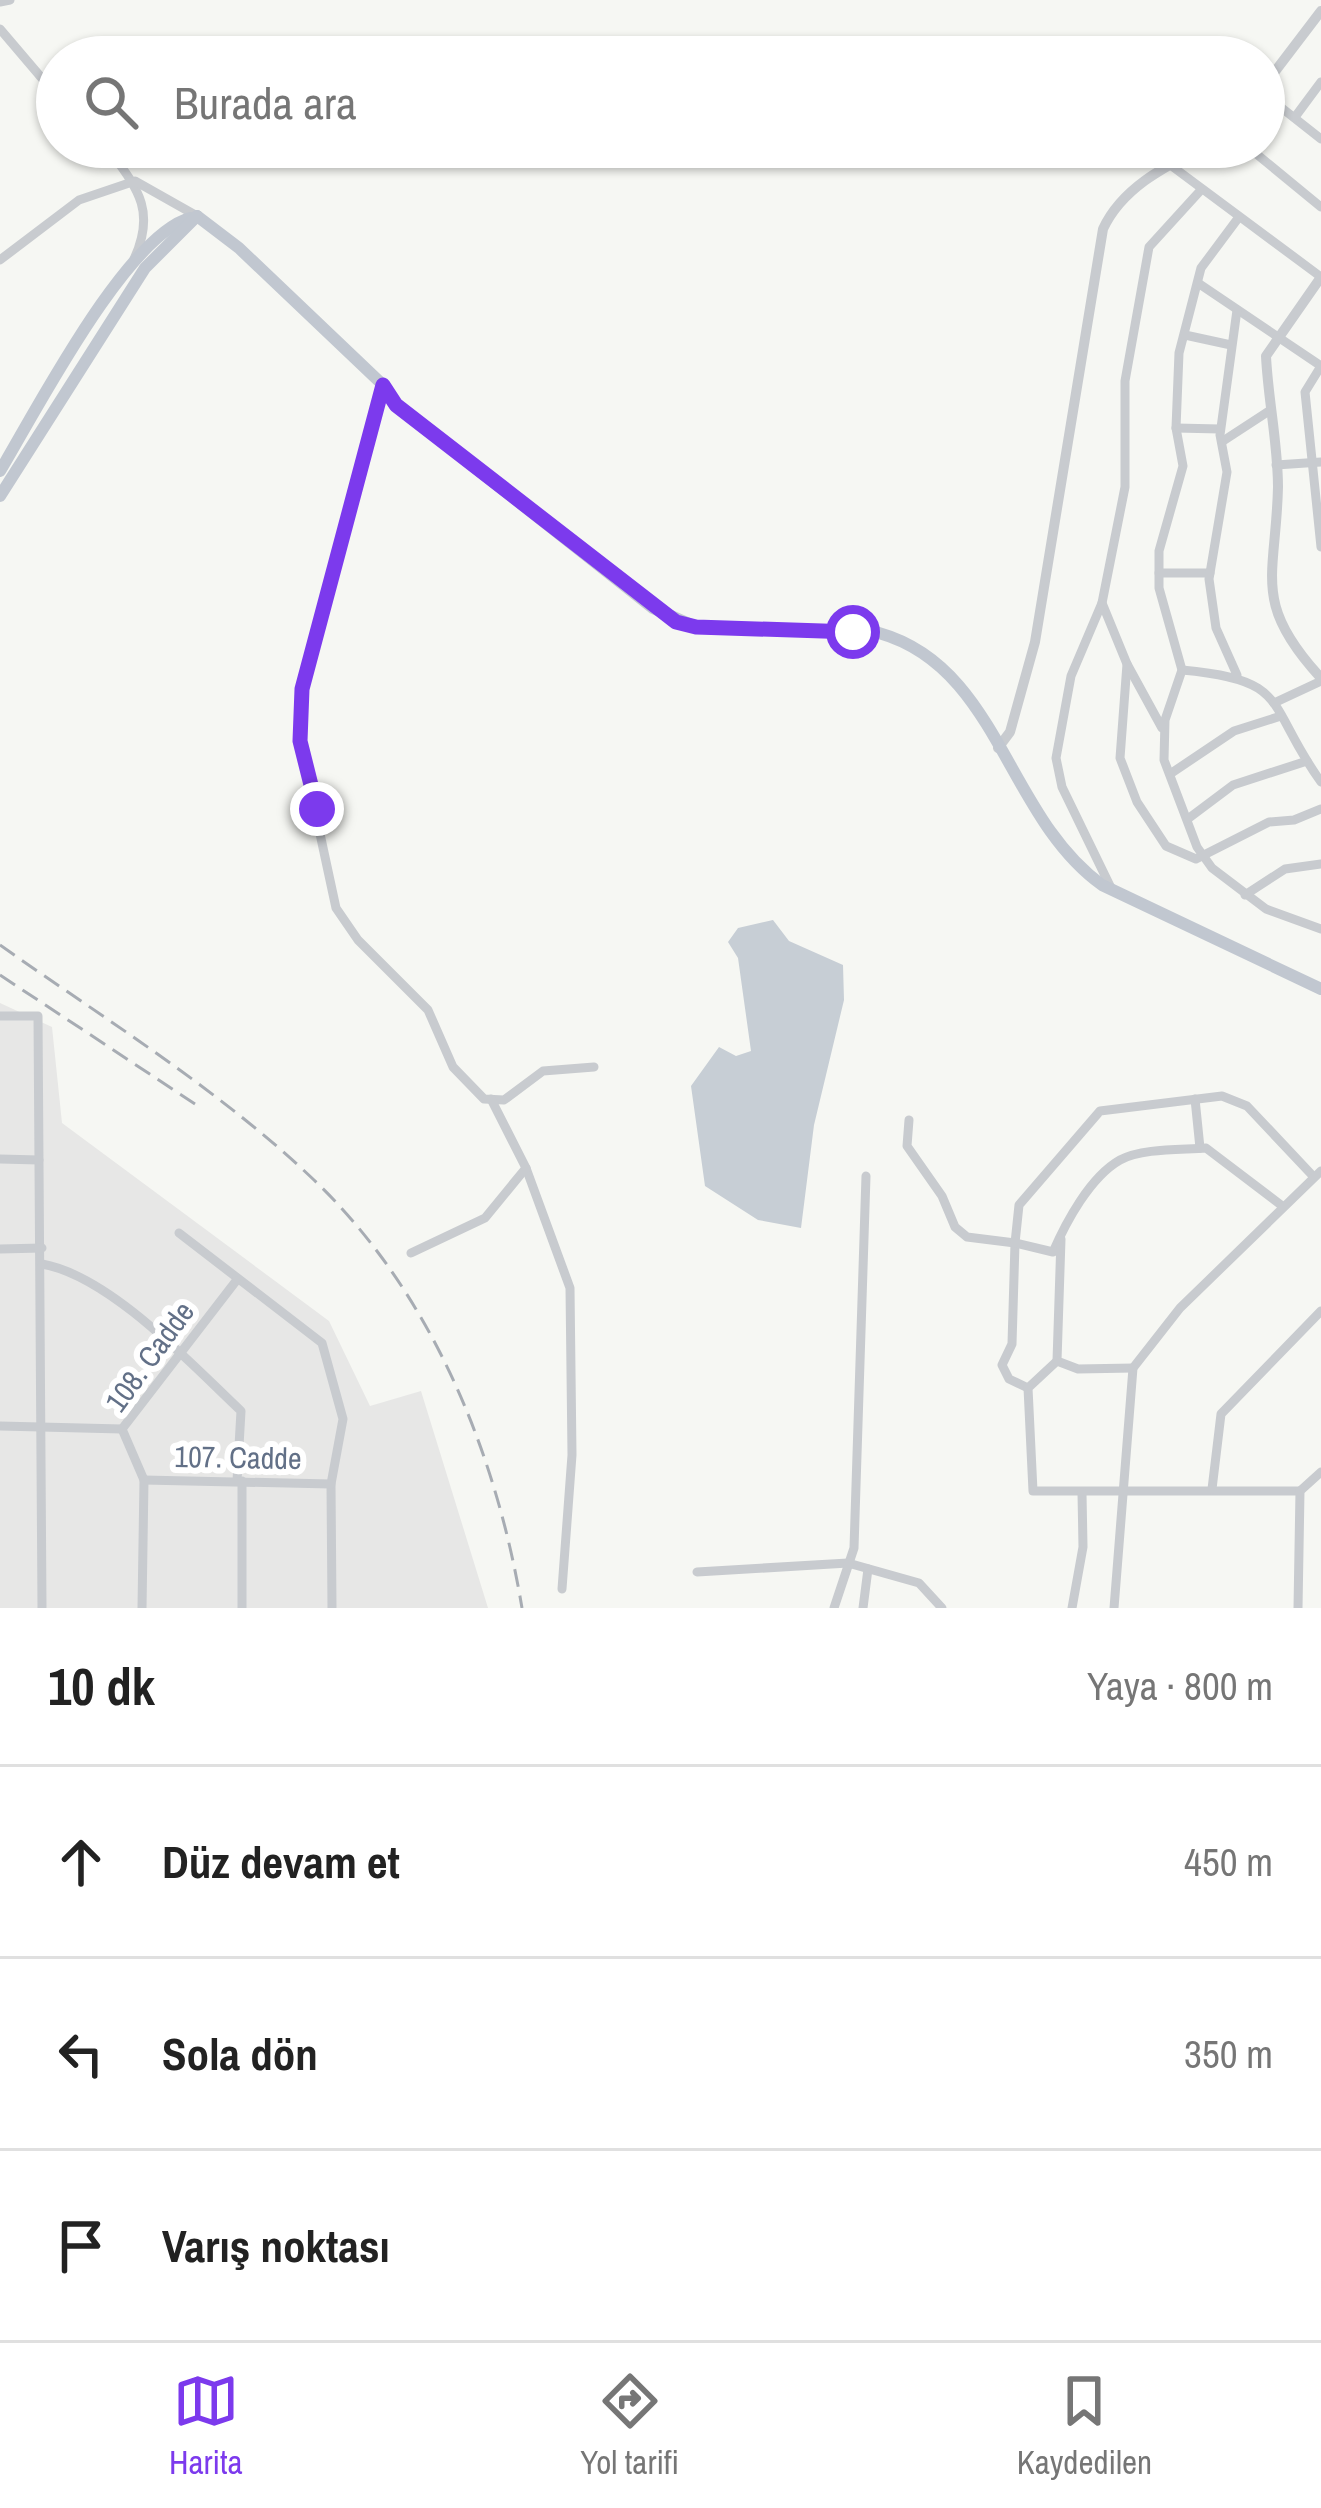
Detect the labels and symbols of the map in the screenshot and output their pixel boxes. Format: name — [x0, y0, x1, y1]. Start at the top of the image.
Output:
route start — [826, 605, 880, 659]
route end — [290, 782, 344, 836]
street label: 108. Cadde — [96, 1293, 203, 1420]
street label: 107. Cadde — [174, 1436, 302, 1478]

